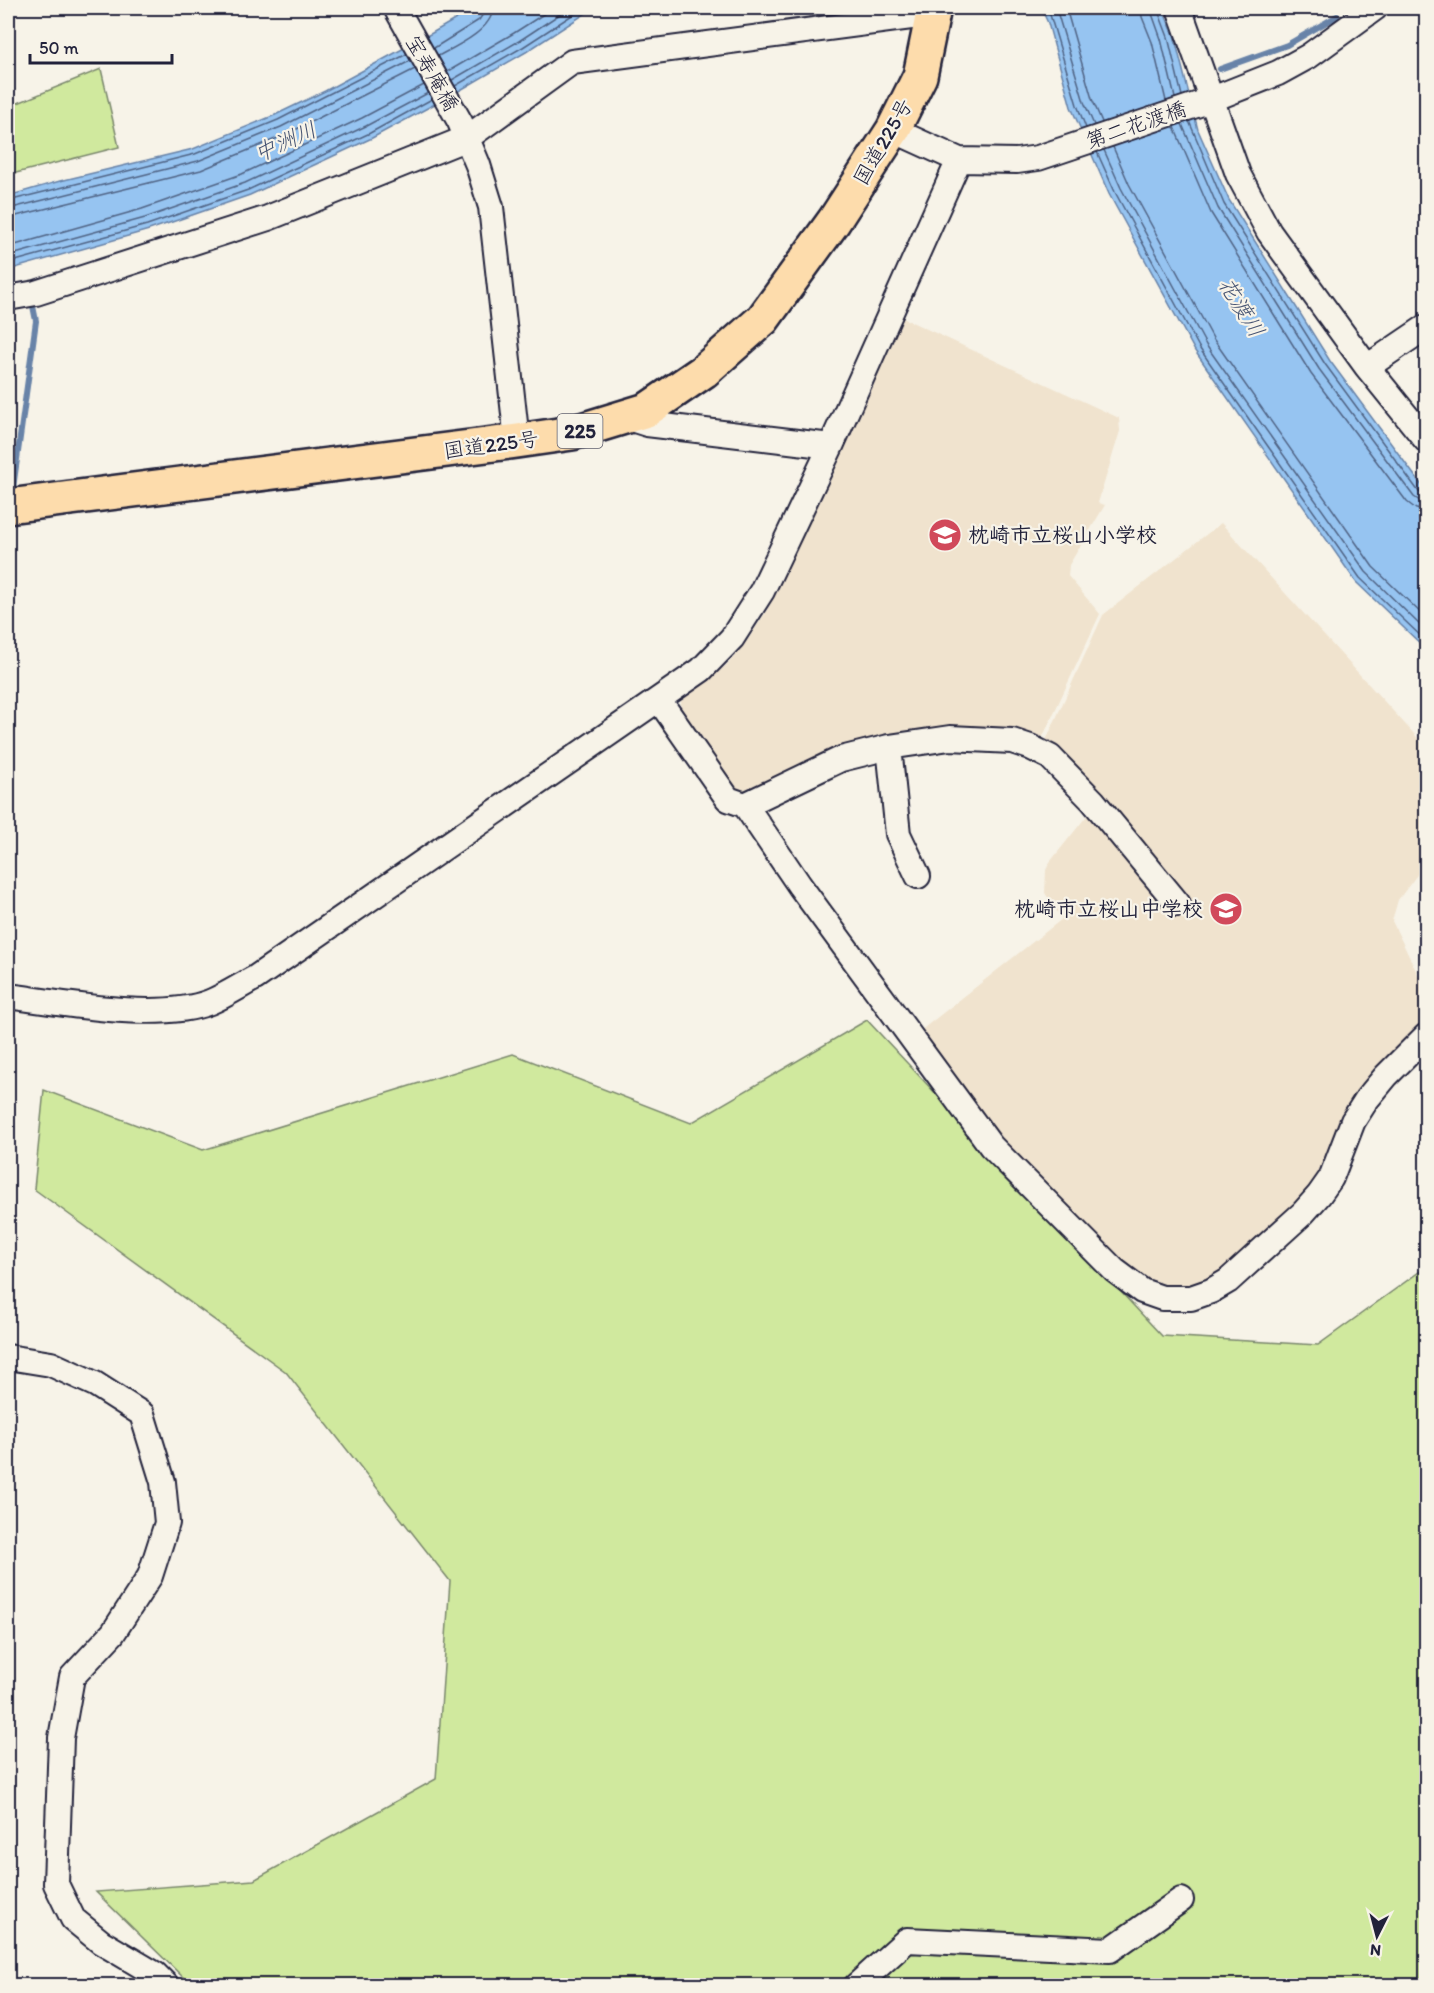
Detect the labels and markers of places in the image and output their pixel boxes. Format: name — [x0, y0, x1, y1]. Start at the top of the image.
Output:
school or university icon: 枕崎市立桜山小学校 — [927, 517, 963, 553]
place label: 枕崎市立桜山小学校 — [968, 522, 1157, 547]
school or university icon: 枕崎市立桜山中学校 — [1208, 891, 1244, 927]
place label: 枕崎市立桜山中学校 — [1014, 896, 1203, 921]

